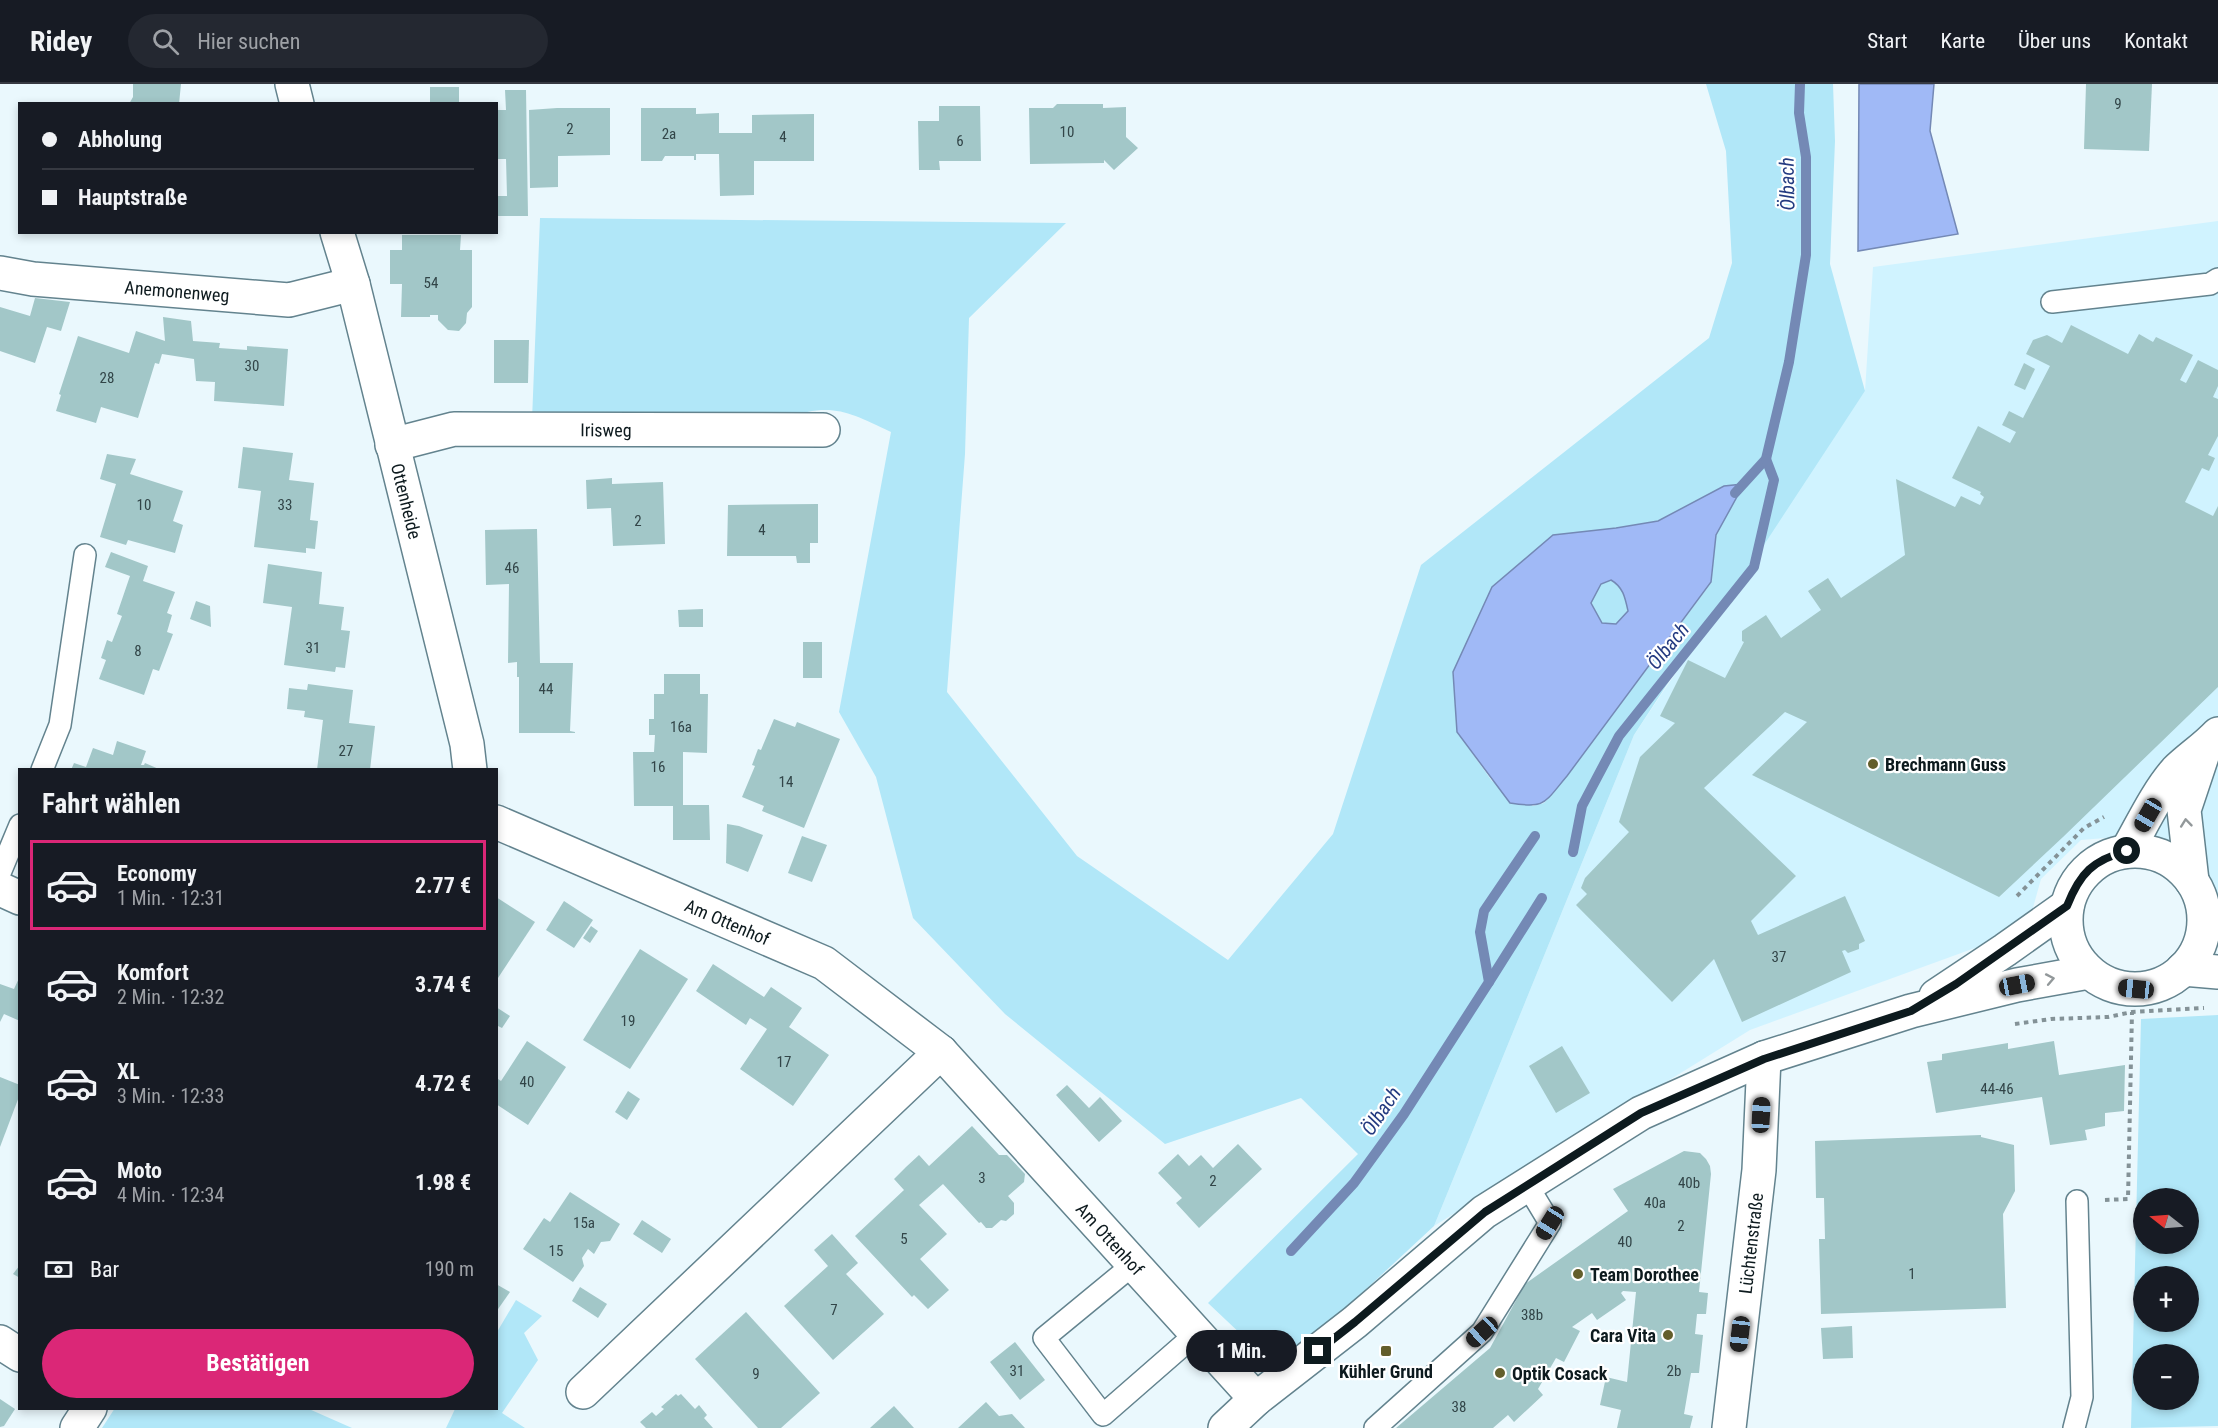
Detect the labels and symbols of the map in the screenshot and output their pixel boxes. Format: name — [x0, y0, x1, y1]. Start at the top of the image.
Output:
house number: 9 — [2114, 95, 2122, 113]
house number: 2 — [566, 120, 574, 138]
house number: 10 — [1060, 123, 1074, 141]
house number: 2a — [662, 125, 676, 143]
house number: 4 — [779, 128, 787, 146]
house number: 6 — [956, 132, 964, 150]
water label: Ölbach — [1775, 157, 1799, 211]
house number: 54 — [424, 274, 438, 292]
street label: Anemonenweg — [124, 276, 230, 306]
house number: 30 — [245, 357, 259, 375]
house number: 28 — [100, 369, 114, 387]
street label: Irisweg — [580, 419, 632, 440]
street label: Ottenheide — [387, 461, 426, 541]
house number: 10 — [137, 496, 151, 514]
house number: 33 — [278, 496, 292, 514]
house number: 2 — [634, 512, 642, 530]
house number: 4 — [758, 521, 766, 539]
house number: 46 — [505, 559, 519, 577]
water label: Ölbach — [1642, 618, 1694, 674]
house number: 31 — [306, 639, 320, 657]
house number: 8 — [134, 642, 142, 660]
house number: 44 — [539, 680, 553, 698]
house number: 16a — [670, 718, 692, 736]
house number: 27 — [339, 742, 353, 760]
place label: Brechmann Guss — [1885, 754, 2006, 775]
marker: Brechmann Guss — [1866, 757, 1880, 771]
house number: 16 — [651, 758, 665, 776]
house number: 14 — [779, 773, 793, 791]
car — [2131, 795, 2165, 835]
one-way arrow — [2180, 818, 2193, 827]
route start — [2113, 837, 2140, 864]
street label: Am Ottenhof — [682, 894, 773, 949]
house number: 37 — [1772, 948, 1786, 966]
car — [1998, 973, 2036, 997]
one-way arrow — [2045, 973, 2055, 986]
car — [2117, 978, 2155, 1000]
house number: 19 — [621, 1012, 635, 1030]
house number: 17 — [777, 1053, 791, 1071]
house number: 40 — [520, 1073, 534, 1091]
house number: 44-46 — [1980, 1080, 2014, 1098]
water label: Ölbach — [1356, 1082, 1406, 1140]
car — [1751, 1097, 1771, 1133]
house number: 3 — [978, 1169, 986, 1187]
house number: 2 — [1209, 1172, 1217, 1190]
house number: 40b — [1678, 1174, 1700, 1192]
north arrow — [2133, 1188, 2199, 1254]
street label: Lüchtenstraße — [1734, 1192, 1767, 1295]
house number: 40a — [1644, 1194, 1666, 1212]
street label: Am Ottenhof — [1072, 1198, 1149, 1279]
car — [1533, 1203, 1567, 1243]
house number: 15a — [573, 1214, 595, 1232]
house number: 2 — [1677, 1217, 1685, 1235]
house number: 5 — [900, 1230, 908, 1248]
house number: 40 — [1618, 1233, 1632, 1251]
house number: 15 — [549, 1242, 563, 1260]
place label: Team Dorothee — [1590, 1264, 1699, 1285]
house number: 1 — [1908, 1265, 1916, 1283]
marker: Team Dorothee — [1571, 1267, 1585, 1281]
house number: 7 — [830, 1301, 838, 1319]
house number: 38b — [1521, 1306, 1543, 1324]
car — [1463, 1313, 1501, 1351]
car — [1729, 1315, 1751, 1353]
place label: Cara Vita — [1590, 1325, 1656, 1346]
marker: Cara Vita — [1661, 1328, 1675, 1342]
callout: 1 Min. — [1186, 1330, 1297, 1372]
route end — [1304, 1337, 1331, 1364]
marker: Kühler Grund — [1379, 1344, 1393, 1358]
place label: Kühler Grund — [1339, 1361, 1433, 1382]
house number: 31 — [1010, 1362, 1024, 1380]
house number: 2b — [1667, 1362, 1681, 1380]
place label: Optik Cosack — [1512, 1363, 1608, 1384]
house number: 9 — [752, 1365, 760, 1383]
marker: Optik Cosack — [1493, 1366, 1507, 1380]
house number: 38 — [1452, 1398, 1466, 1416]

